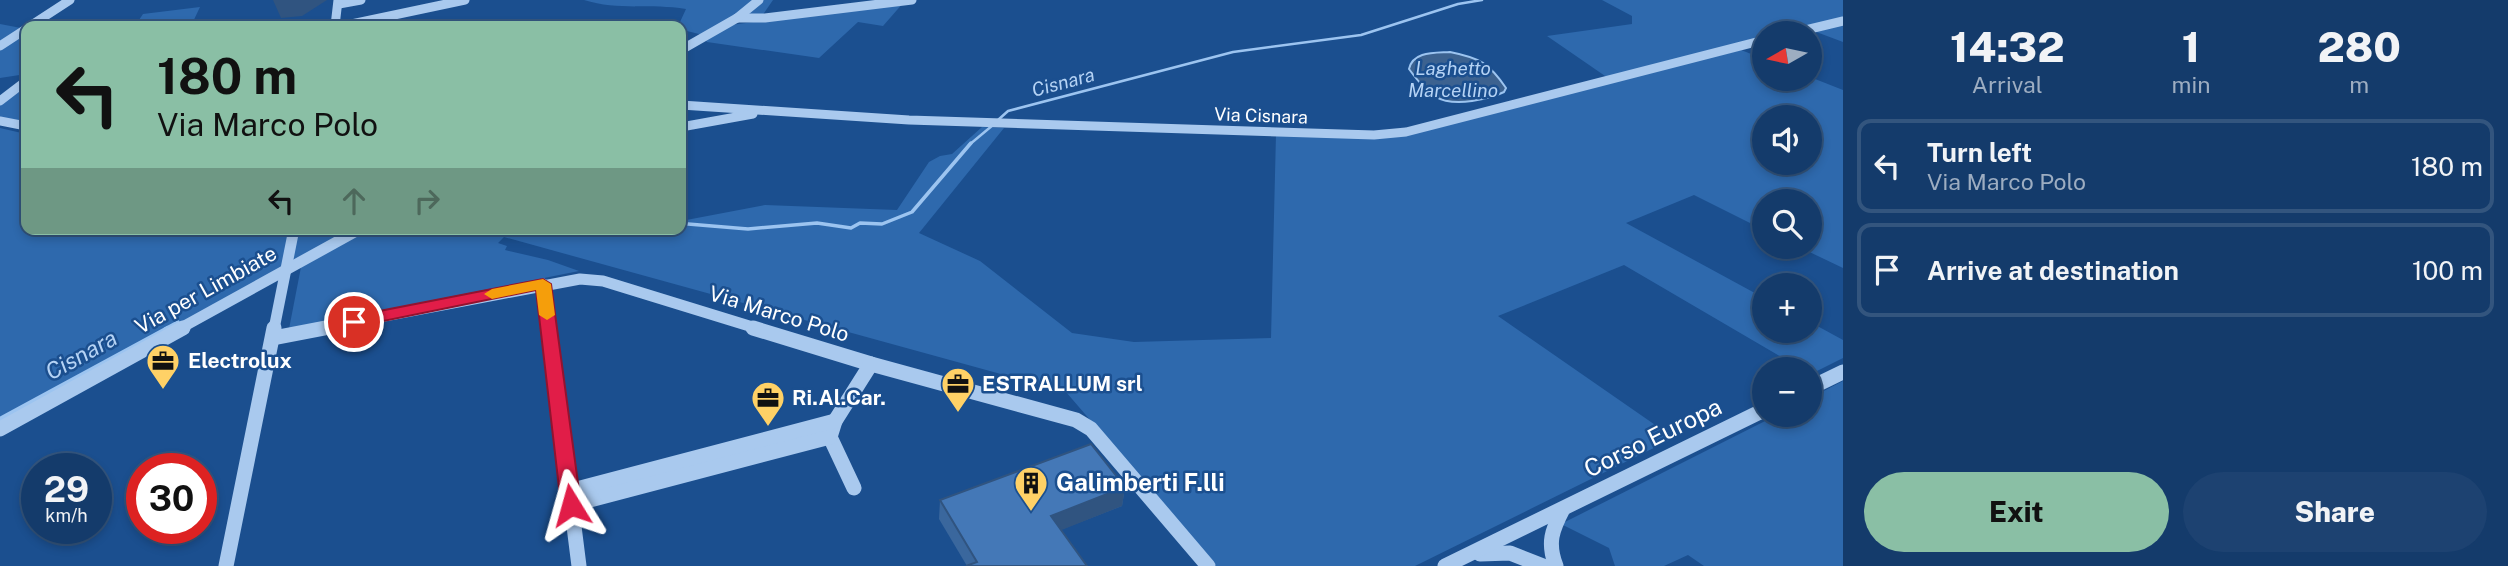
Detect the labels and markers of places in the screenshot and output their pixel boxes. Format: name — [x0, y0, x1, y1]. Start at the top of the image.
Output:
pin — [324, 292, 384, 352]
office icon: Electrolux — [144, 342, 182, 391]
place label: Electrolux — [188, 348, 292, 373]
office icon: ESTRALLUM srl — [939, 365, 977, 414]
place label: ESTRALLUM srl — [982, 371, 1143, 396]
office icon: Ri.Al.Car. — [749, 379, 787, 428]
place label: Ri.Al.Car. — [792, 385, 886, 410]
building icon: Galimberti F.lli — [1012, 464, 1050, 513]
place label: Galimberti F.lli — [1056, 468, 1225, 496]

